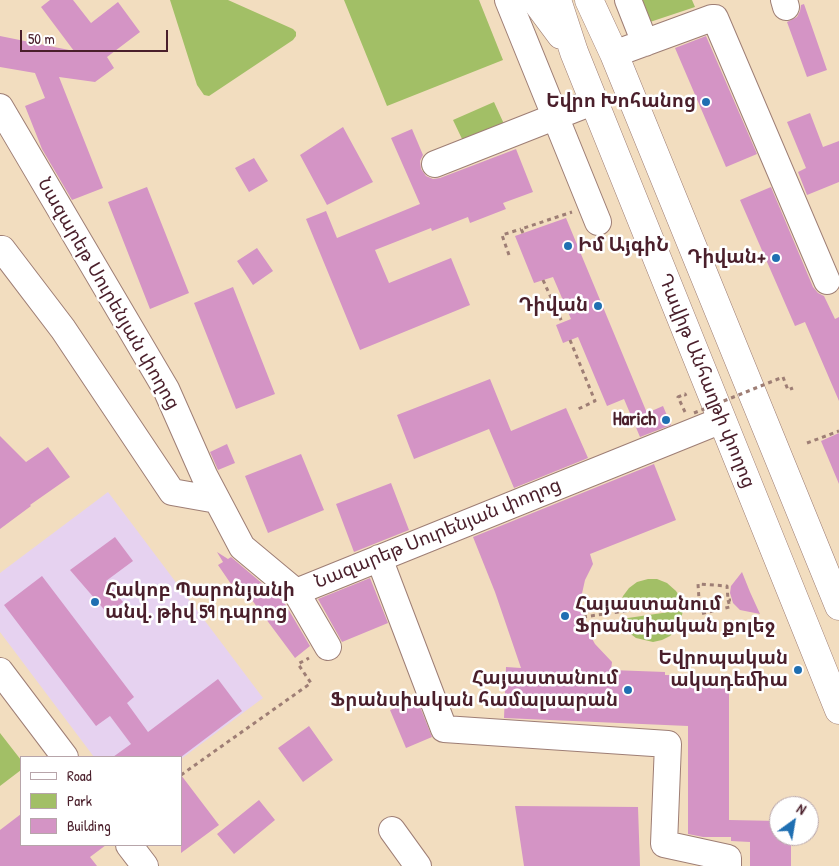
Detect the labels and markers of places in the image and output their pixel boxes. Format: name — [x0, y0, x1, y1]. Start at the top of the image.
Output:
place label: Եվրո Խոհանոց — [546, 91, 696, 113]
marker: Եվրո Խոհանոց — [700, 96, 712, 108]
place label: Իմ ԱյգիՆ — [578, 235, 669, 257]
marker: Իմ ԱյգիՆ — [562, 240, 574, 252]
place label: Դիվան+ — [687, 247, 766, 269]
marker: Դիվան+ — [770, 252, 782, 264]
place label: Դիվան — [518, 295, 588, 317]
marker: Դիվան — [592, 300, 604, 312]
place label: Harich — [613, 409, 656, 431]
marker: Harich — [660, 414, 672, 426]
place label: Հակոբ Պարոնյանի անվ. թիվ 59 դպրոց — [105, 580, 295, 624]
place label: Հայաստանում Ֆրանսիական քոլեջ — [575, 594, 775, 638]
marker: Հակոբ Պարոնյանի անվ. թիվ 59 դպրոց — [89, 596, 101, 608]
marker: Հայաստանում Ֆրանսիական քոլեջ — [559, 610, 571, 622]
place label: Եվրոպական ակադեմիա — [658, 648, 788, 692]
marker: Եվրոպական ակադեմիա — [792, 664, 804, 676]
place label: Հայաստանում Ֆրանսիական համալսարան — [331, 668, 618, 712]
marker: Հայաստանում Ֆրանսիական համալսարան — [622, 684, 634, 696]

